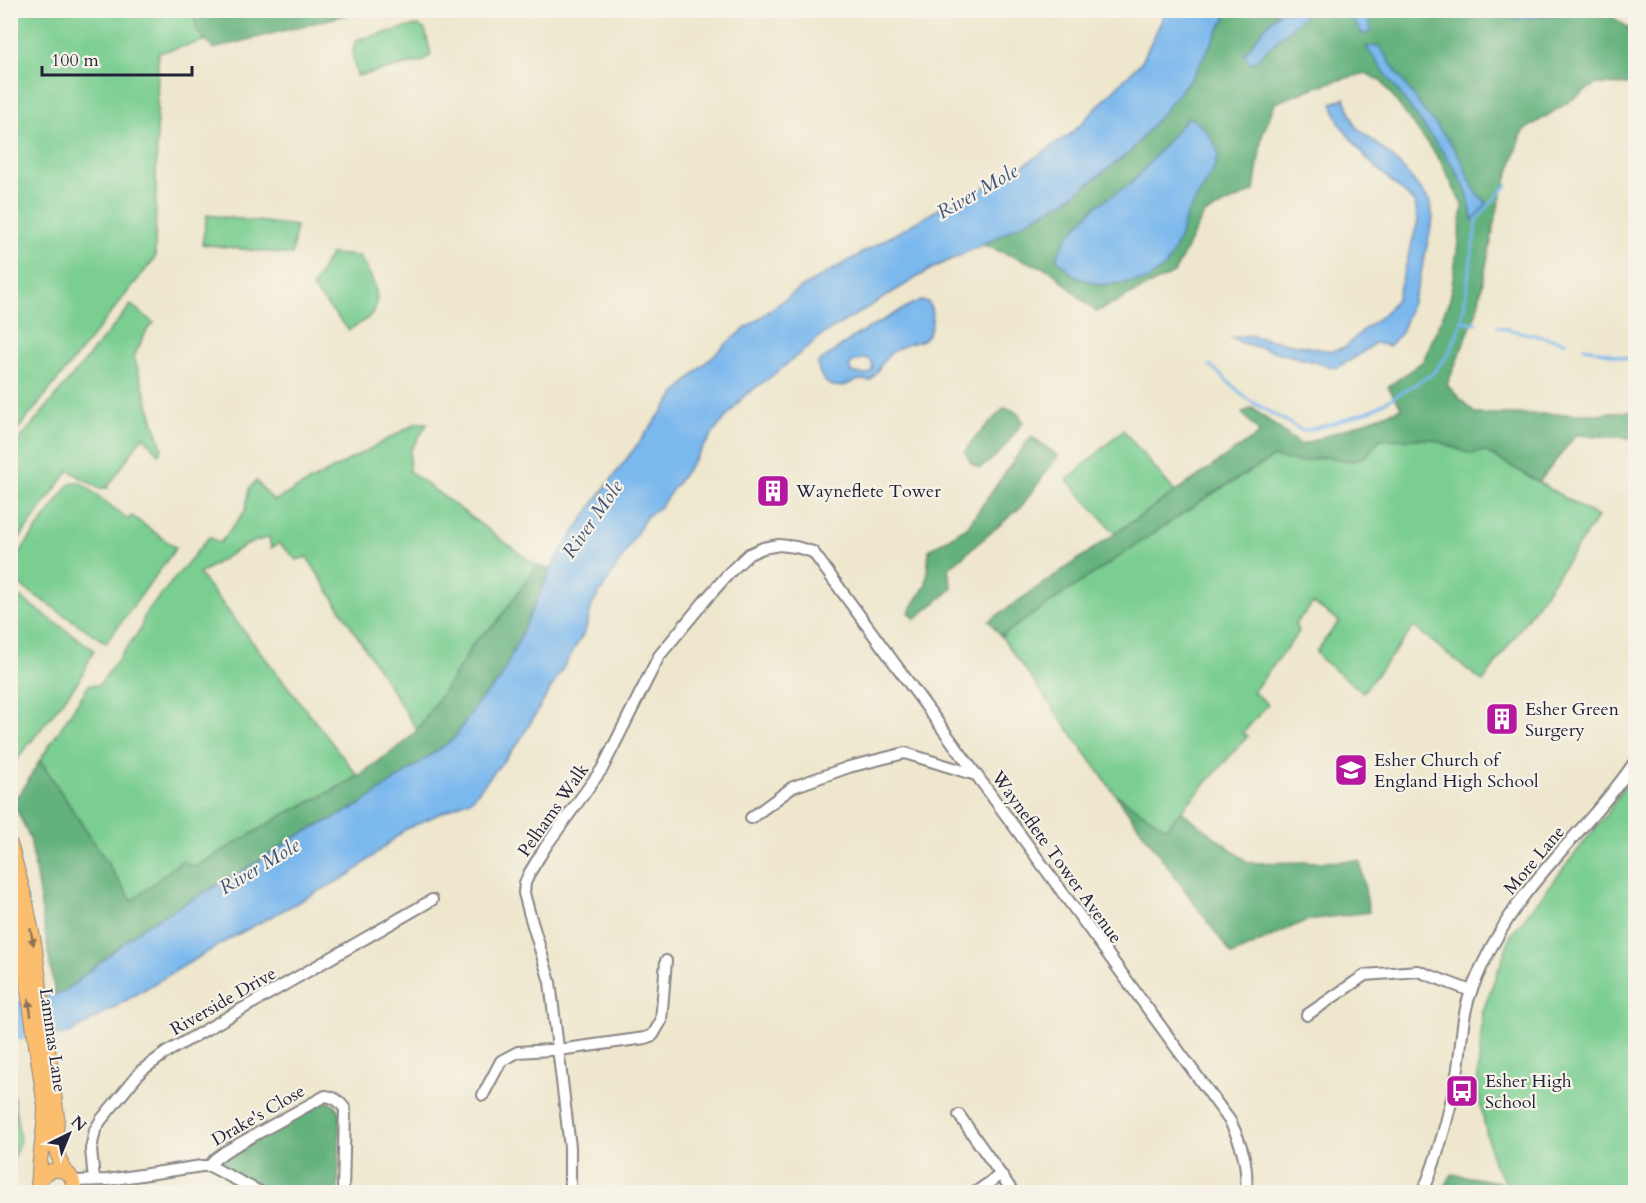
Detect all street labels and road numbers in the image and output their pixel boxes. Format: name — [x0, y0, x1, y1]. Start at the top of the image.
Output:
street label: Pelhams Walk — [512, 758, 595, 862]
street label: Wayneflete Tower Avenue — [985, 765, 1128, 949]
street label: More Lane — [1498, 820, 1571, 900]
street label: Riverside Drive — [166, 961, 281, 1042]
street label: Lammas Lane — [33, 986, 72, 1094]
street label: Drake's Close — [207, 1079, 310, 1152]

